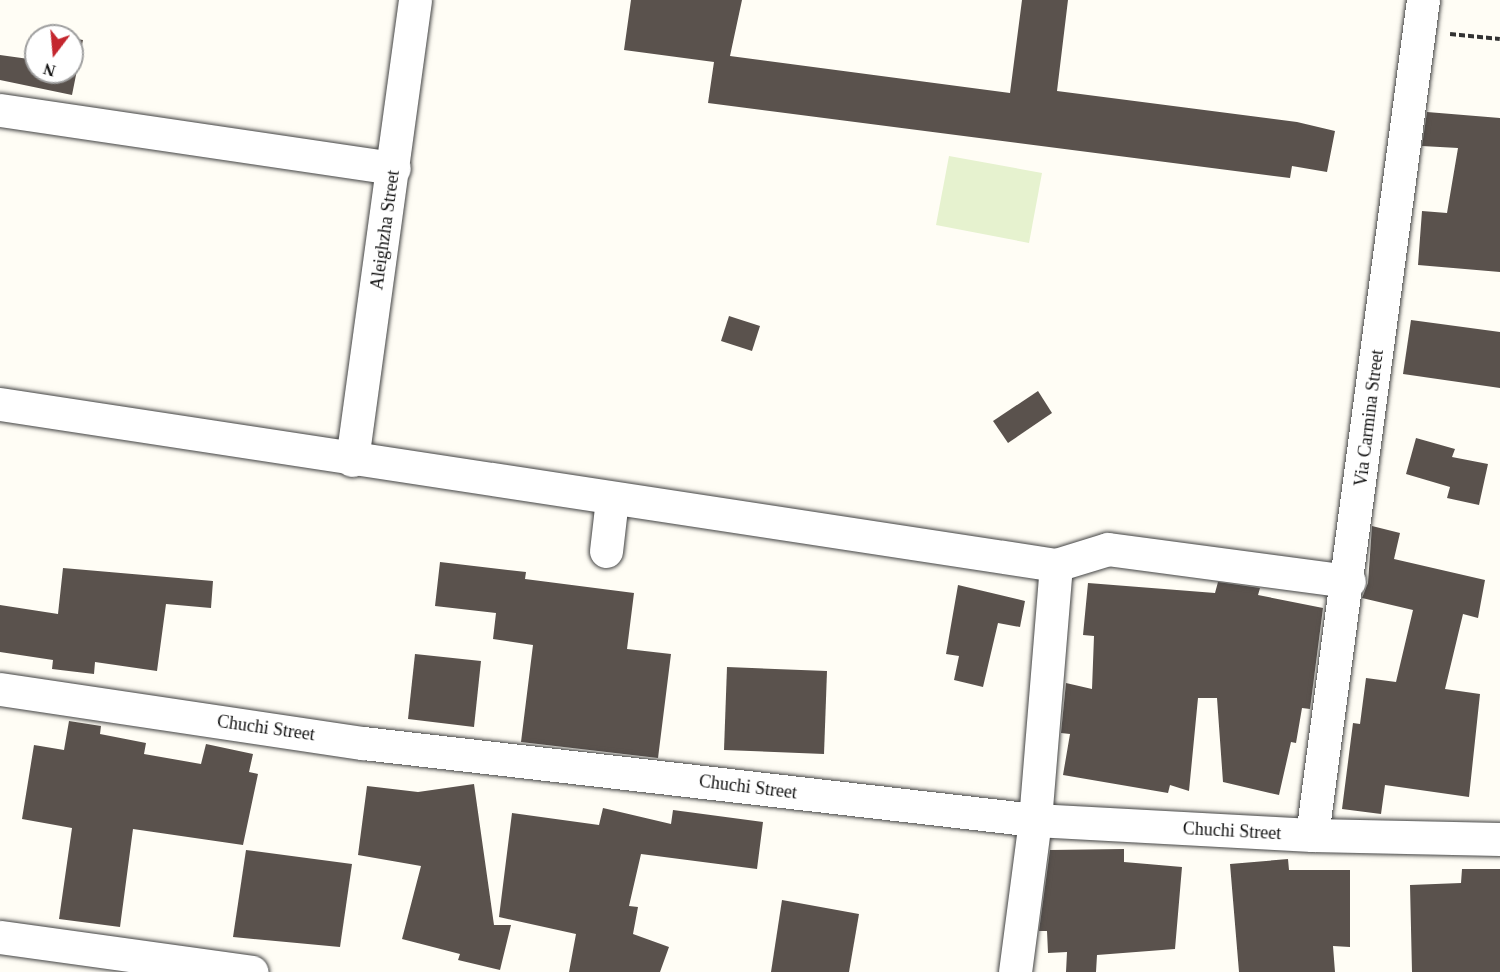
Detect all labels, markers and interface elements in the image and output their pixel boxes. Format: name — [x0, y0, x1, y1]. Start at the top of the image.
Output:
north arrow — [24, 24, 84, 84]
text: N — [42, 60, 57, 80]
street label: Aleighzha Street — [366, 169, 404, 291]
street label: Via Carmina Street — [1350, 348, 1388, 488]
street label: Chuchi Street — [216, 710, 316, 746]
street label: Chuchi Street — [698, 770, 798, 804]
street label: Chuchi Street — [1182, 818, 1282, 844]

